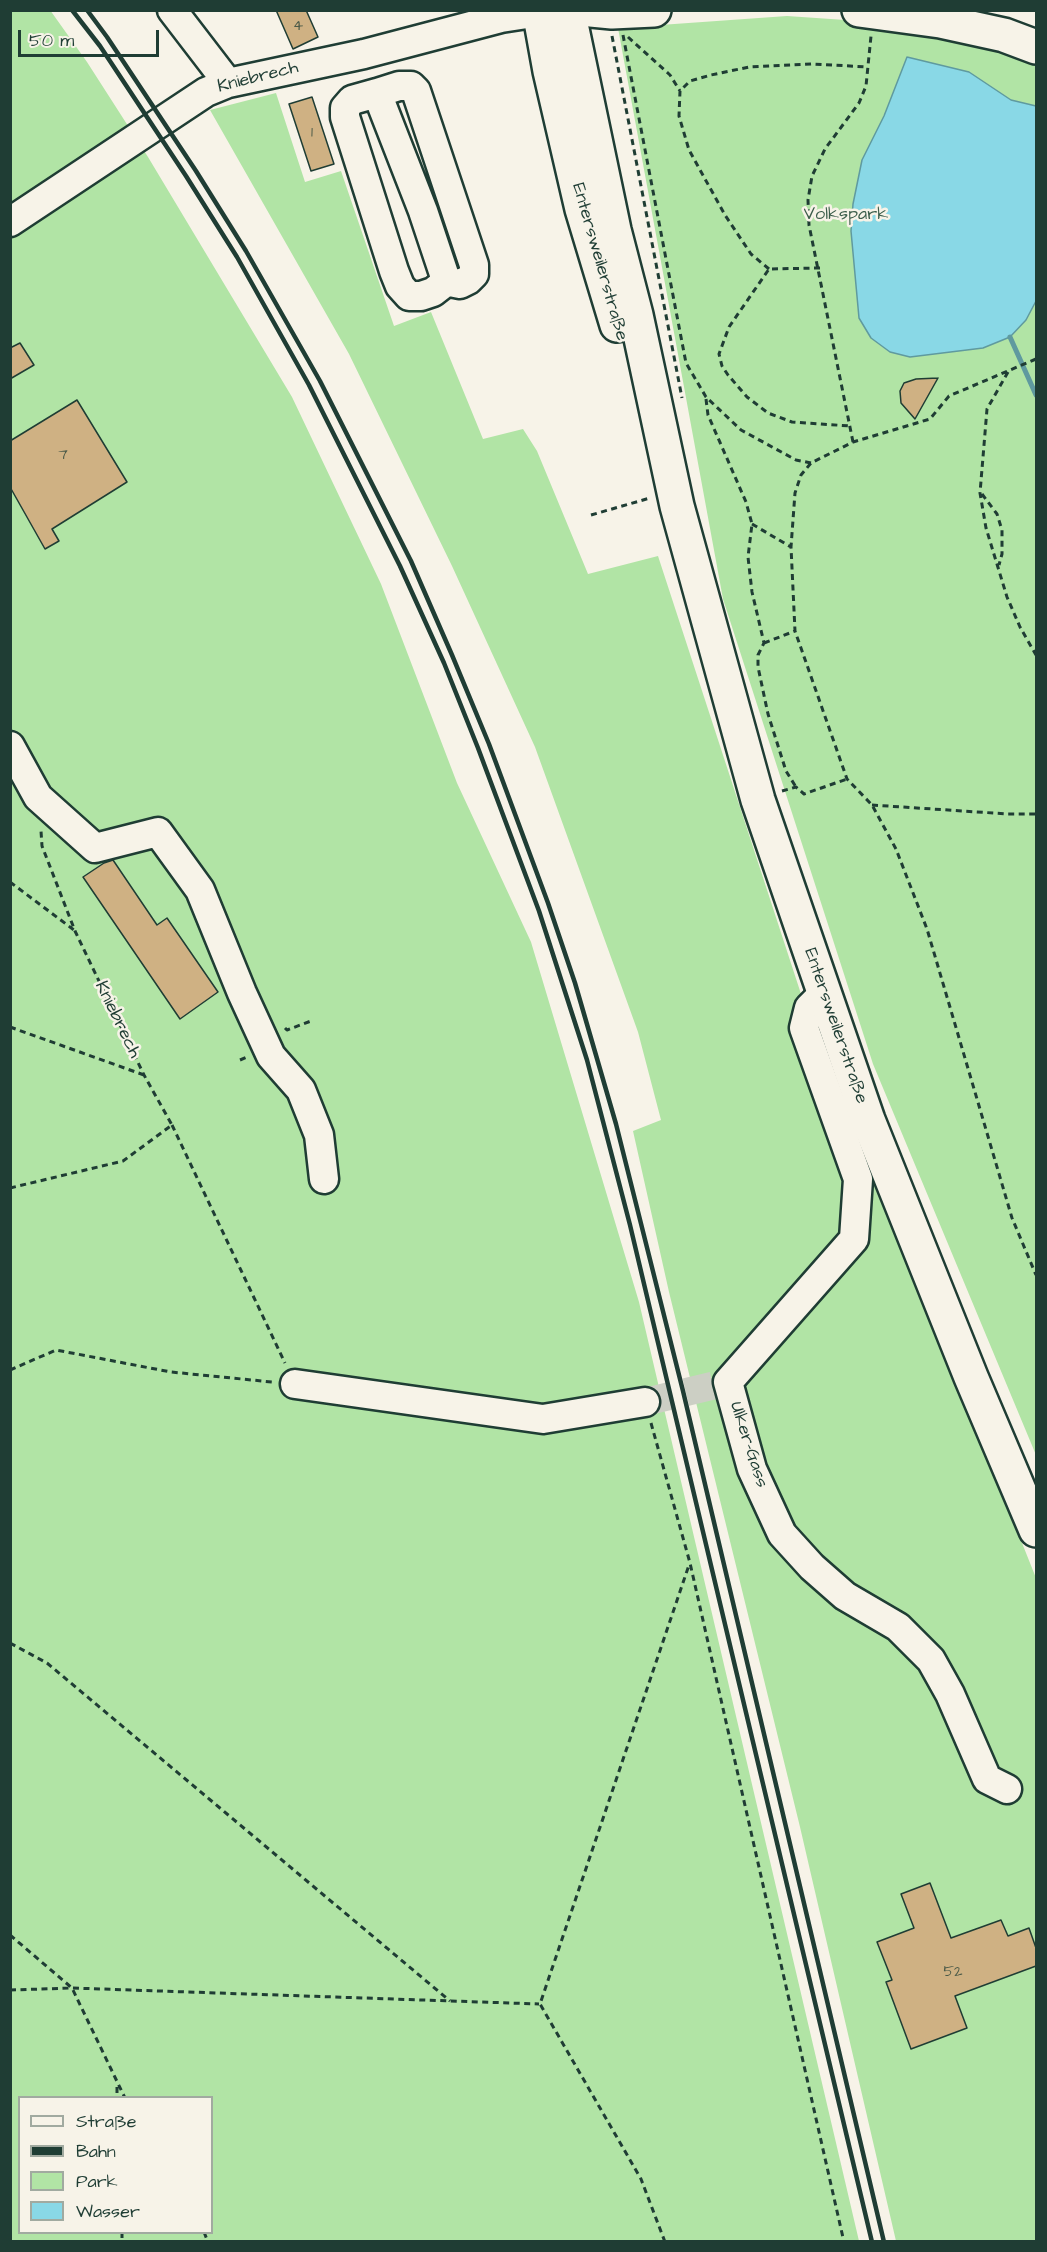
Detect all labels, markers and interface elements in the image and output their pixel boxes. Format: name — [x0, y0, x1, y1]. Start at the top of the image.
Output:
scale bar — [21, 18, 162, 56]
house number: 4 — [293, 18, 303, 36]
text: 50 m — [29, 28, 74, 53]
street label: Kniebrech — [215, 58, 301, 98]
house number: 1 — [311, 125, 313, 143]
street label: Entersweilerstraße — [566, 181, 632, 343]
park label: Volkspark — [804, 204, 888, 226]
house number: 7 — [58, 447, 68, 465]
street label: Entersweilerstraße — [798, 945, 872, 1107]
street label: Kniebrech — [89, 978, 145, 1062]
street label: Ulker-Gass — [724, 1399, 772, 1491]
house number: 52 — [943, 1964, 963, 1982]
legend — [18, 2096, 213, 2234]
text: Straße — [76, 2109, 136, 2134]
text: Bahn — [76, 2139, 116, 2164]
text: Park — [76, 2169, 118, 2194]
text: Wasser — [76, 2199, 140, 2224]

